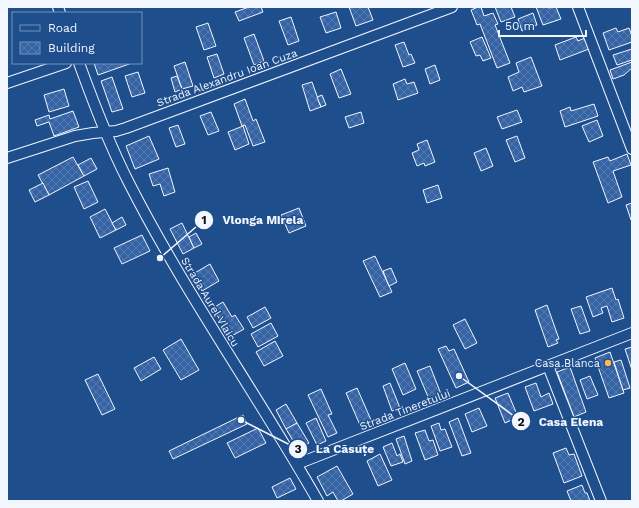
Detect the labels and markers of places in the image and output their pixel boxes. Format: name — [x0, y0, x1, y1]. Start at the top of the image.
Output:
callout: Vlonga Mirela — [194, 208, 312, 232]
place label: Casa Blanca — [535, 357, 600, 370]
marker: Casa Blanca — [603, 358, 613, 368]
callout: Casa Elena — [511, 409, 612, 433]
callout: La Căsuțe — [288, 437, 383, 461]

